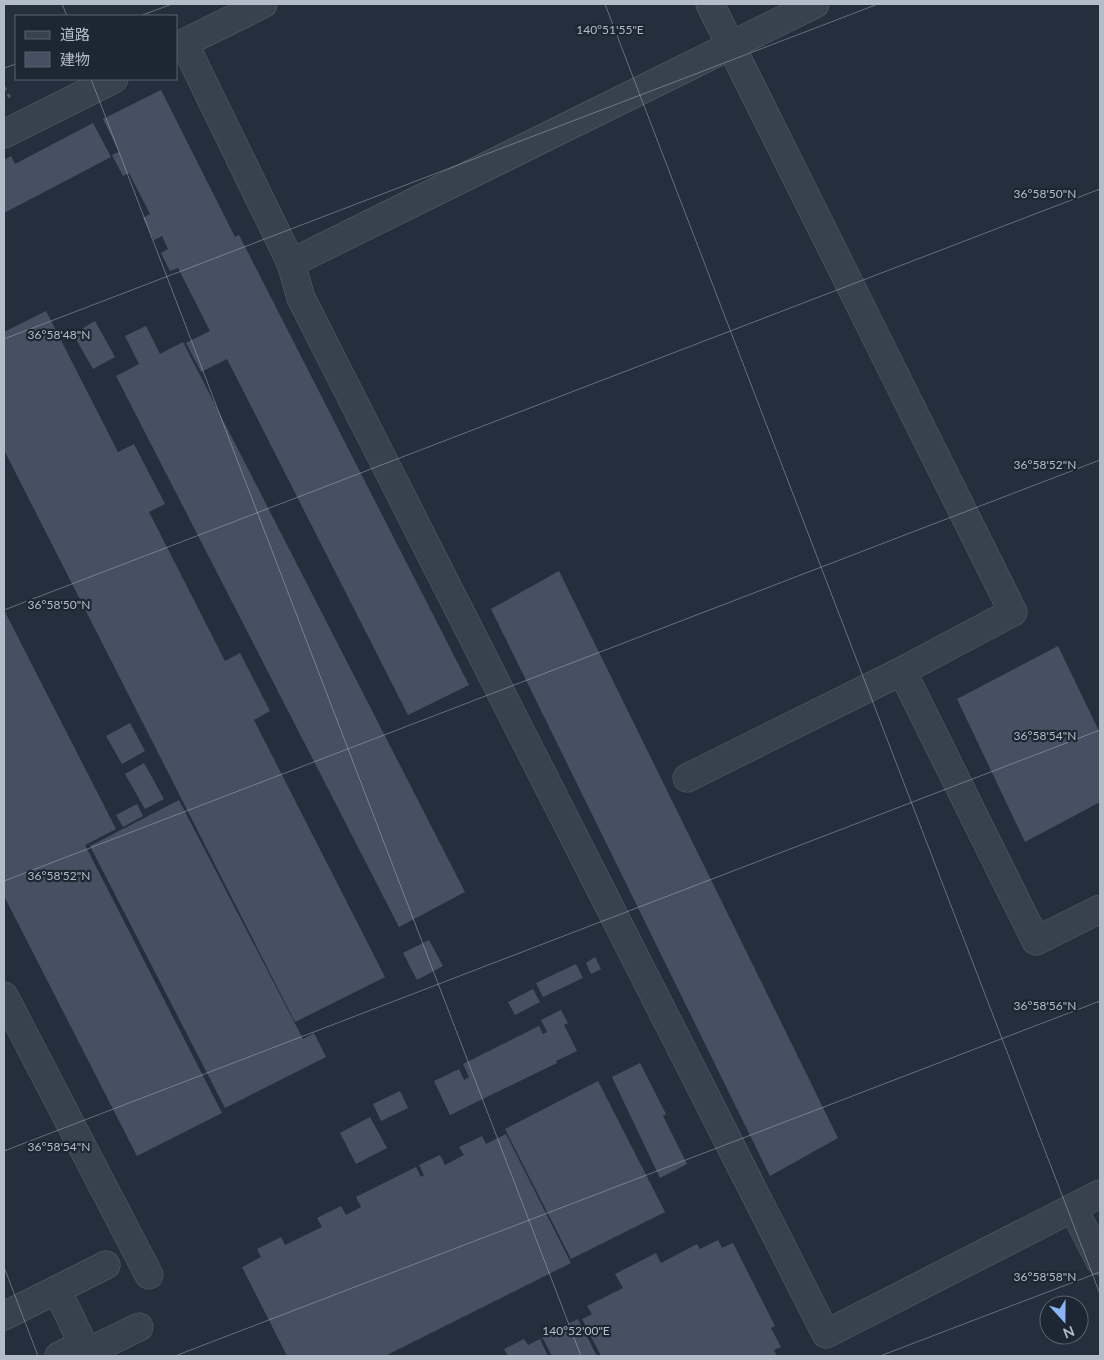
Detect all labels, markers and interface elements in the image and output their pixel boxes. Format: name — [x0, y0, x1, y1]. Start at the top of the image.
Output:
legend — [15, 15, 178, 80]
text: 140°51'55"E — [576, 22, 644, 37]
text: 道路 — [60, 25, 90, 43]
text: 建物 — [60, 50, 90, 68]
text: 36°58'50"N — [1014, 186, 1076, 201]
text: 36°58'48"N — [28, 327, 90, 342]
text: 36°58'52"N — [1014, 457, 1076, 472]
text: 36°58'50"N — [28, 597, 90, 612]
text: 36°58'54"N — [1014, 728, 1076, 743]
text: 36°58'52"N — [28, 868, 90, 883]
text: 36°58'56"N — [1014, 998, 1076, 1013]
text: 36°58'54"N — [28, 1139, 90, 1154]
text: 36°58'58"N — [1014, 1269, 1076, 1284]
north arrow — [1039, 1295, 1089, 1345]
text: 140°52'00"E — [542, 1323, 610, 1338]
text: N — [1061, 1323, 1077, 1342]

